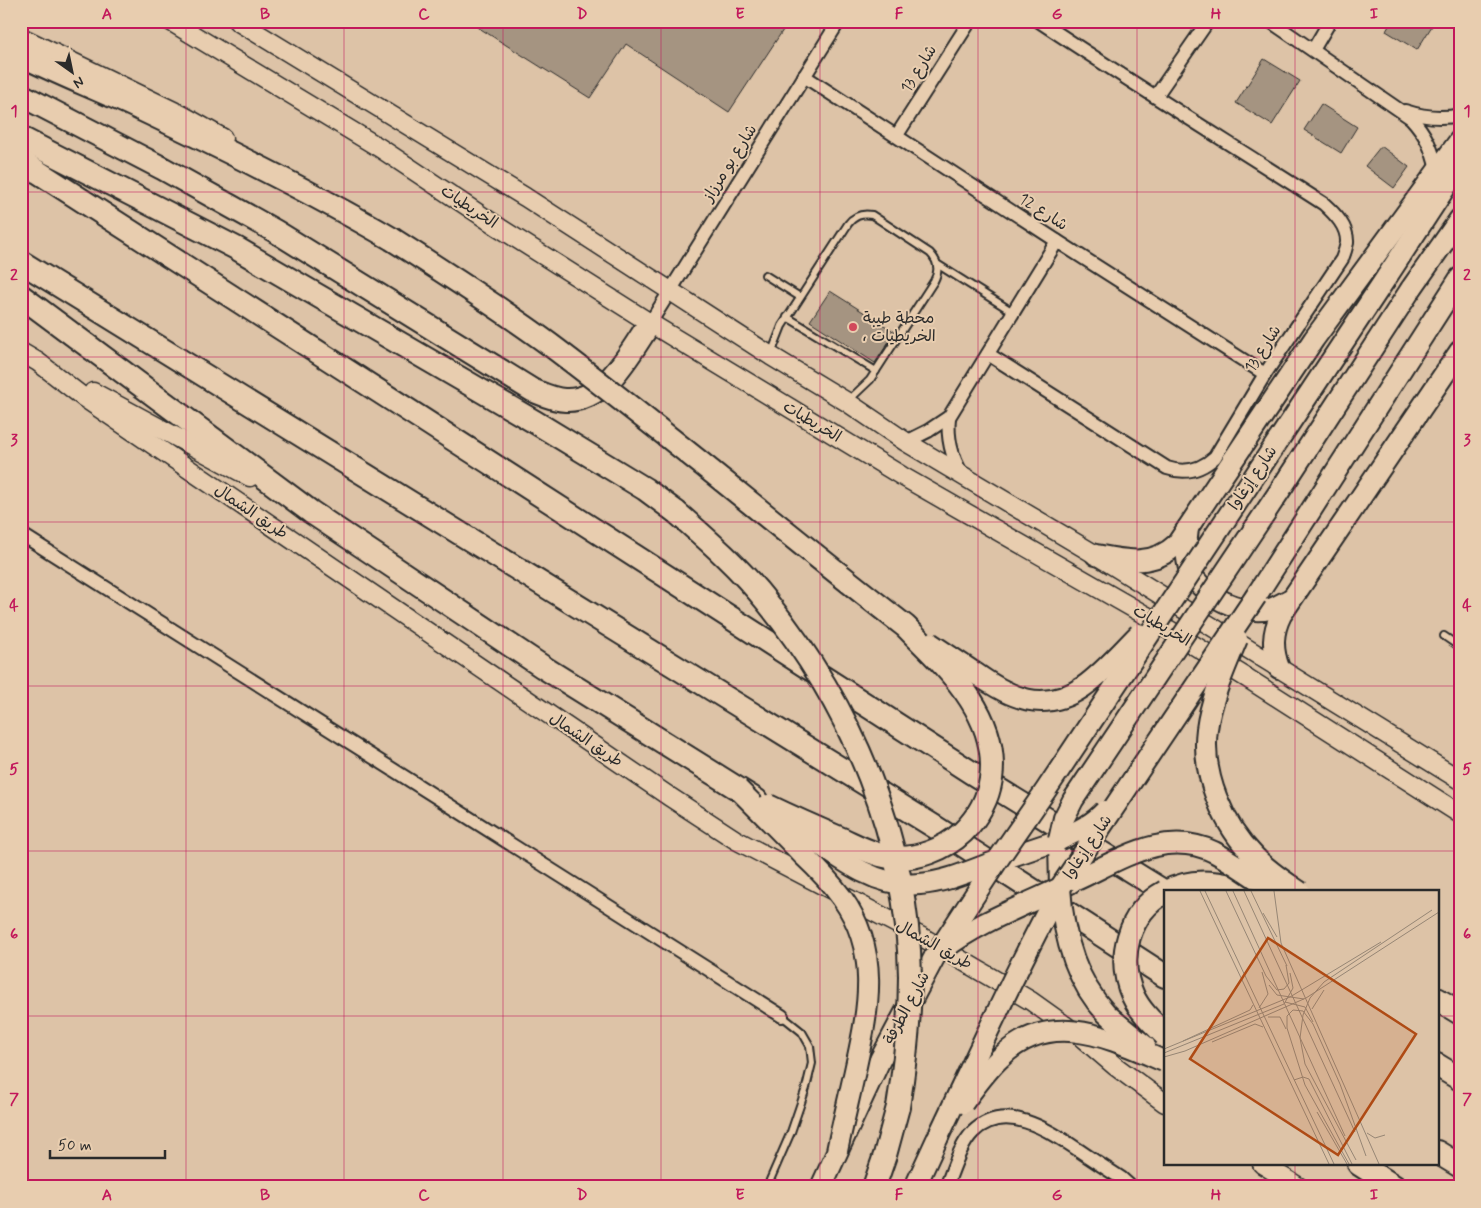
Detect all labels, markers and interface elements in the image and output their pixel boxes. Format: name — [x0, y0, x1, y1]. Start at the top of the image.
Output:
text: A — [102, 4, 112, 25]
text: B — [260, 4, 270, 25]
text: C — [418, 4, 430, 25]
text: D — [576, 4, 588, 25]
text: E — [735, 4, 745, 25]
text: F — [895, 4, 904, 25]
text: G — [1052, 4, 1063, 25]
text: H — [1211, 4, 1222, 25]
text: I — [1370, 4, 1379, 25]
street label: شارع 13 — [896, 41, 942, 97]
north arrow — [48, 48, 98, 98]
text: N — [70, 72, 87, 92]
text: 1 — [10, 101, 18, 122]
text: 1 — [1463, 101, 1471, 122]
street label: شارع بو مرزاز — [697, 120, 762, 207]
street label: الخريطيات — [436, 180, 502, 234]
street label: شارع 12 — [1014, 188, 1072, 236]
text: 2 — [10, 265, 18, 286]
text: 2 — [1463, 265, 1471, 286]
place label: محطة طيبة ، الخريطيات — [863, 308, 936, 347]
marker: محطة طيبة ، الخريطيات — [847, 321, 859, 333]
street label: شارع 13 — [1240, 321, 1286, 377]
street label: الخريطيات — [779, 396, 845, 448]
text: 3 — [10, 430, 18, 451]
text: 3 — [1463, 430, 1471, 451]
street label: شارع إزغاوا — [1224, 442, 1282, 514]
street label: طريق الشمال — [210, 480, 292, 544]
text: 4 — [9, 595, 19, 616]
text: 4 — [1462, 595, 1472, 616]
street label: الخريطيات — [1129, 600, 1195, 652]
street label: طريق الشمال — [545, 708, 627, 772]
text: 5 — [9, 759, 19, 780]
text: 5 — [1462, 759, 1472, 780]
street label: شارع إزغاوا — [1059, 811, 1117, 883]
inset map — [1164, 890, 1438, 1166]
street label: طريق الشمال — [892, 915, 976, 975]
text: 6 — [10, 924, 18, 945]
text: 6 — [1463, 924, 1471, 945]
street label: شارع الطرفة — [879, 968, 935, 1048]
text: 7 — [9, 1089, 19, 1110]
text: 7 — [1462, 1089, 1472, 1110]
scale bar — [50, 1128, 165, 1160]
text: 50 m — [58, 1136, 92, 1156]
text: A — [102, 1185, 112, 1206]
text: B — [260, 1185, 270, 1206]
text: C — [418, 1185, 430, 1206]
text: D — [576, 1185, 588, 1206]
text: E — [735, 1185, 745, 1206]
text: F — [895, 1185, 904, 1206]
text: G — [1052, 1185, 1063, 1206]
text: H — [1211, 1185, 1222, 1206]
text: I — [1370, 1185, 1379, 1206]

